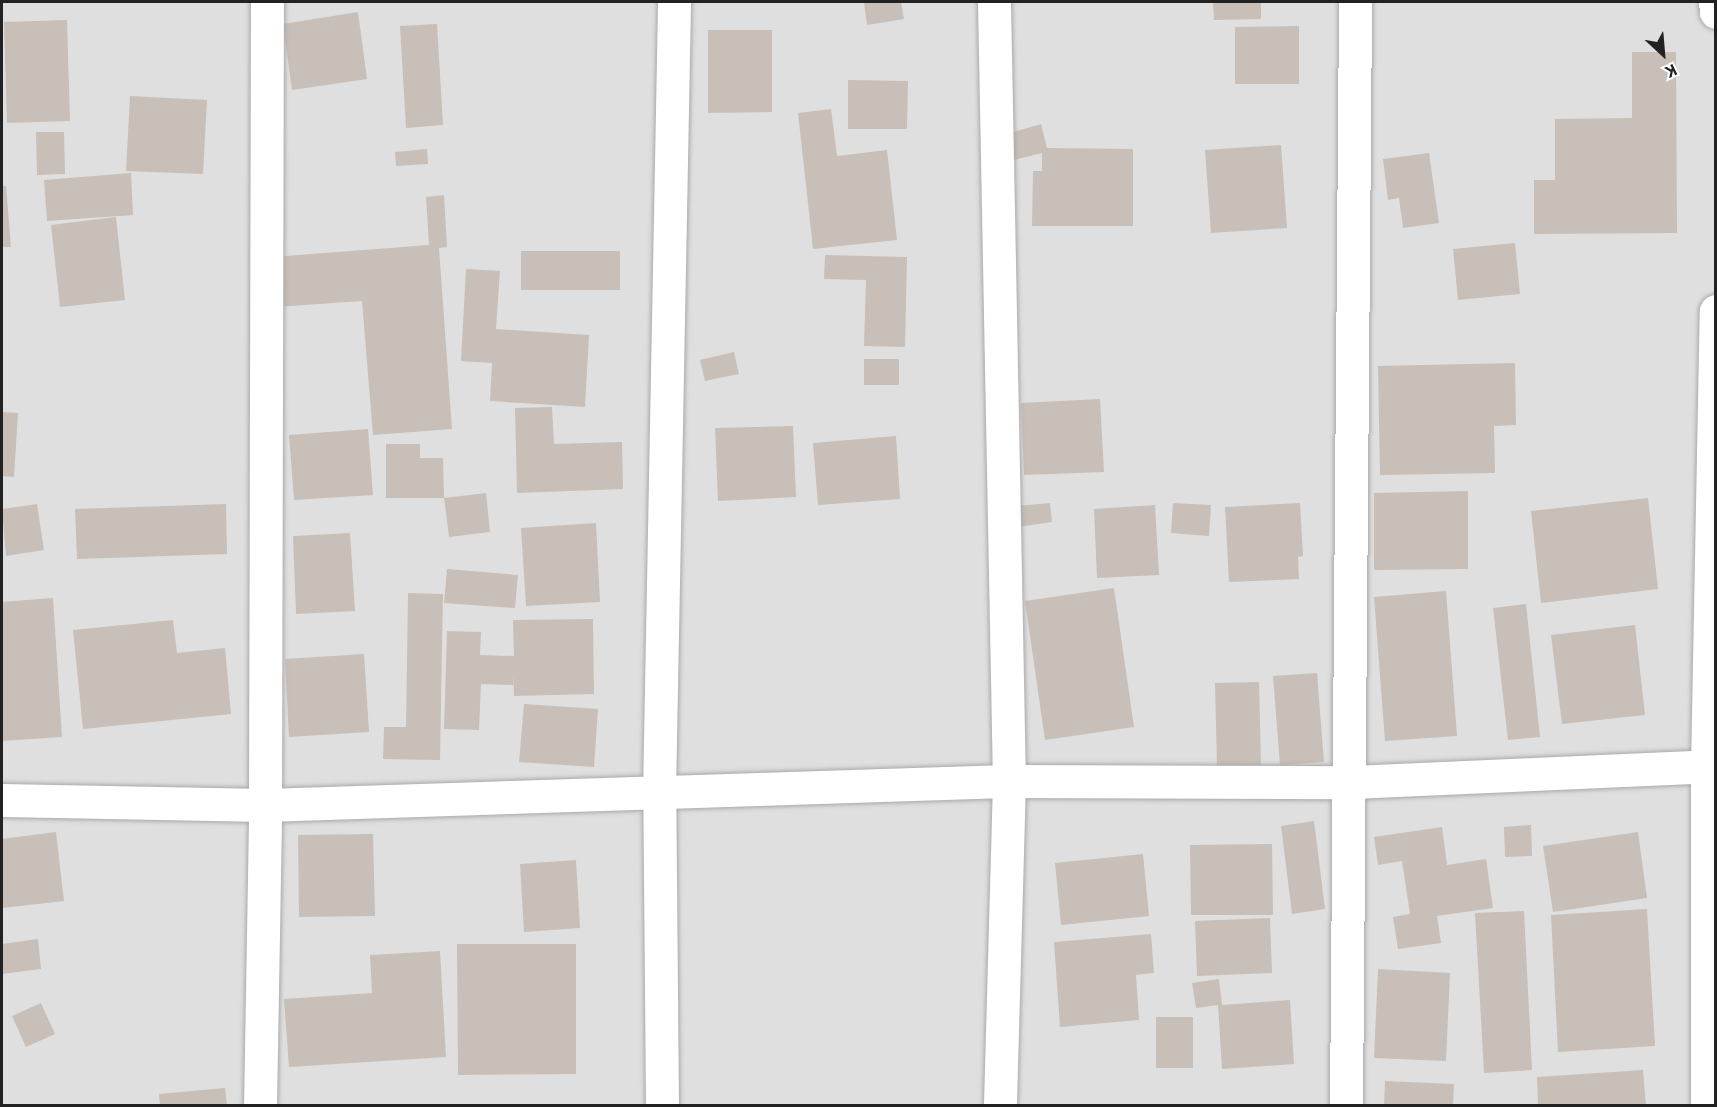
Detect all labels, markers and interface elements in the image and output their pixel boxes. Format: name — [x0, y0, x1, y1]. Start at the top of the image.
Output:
north arrow — [1633, 24, 1693, 84]
text: K — [1662, 60, 1680, 81]

